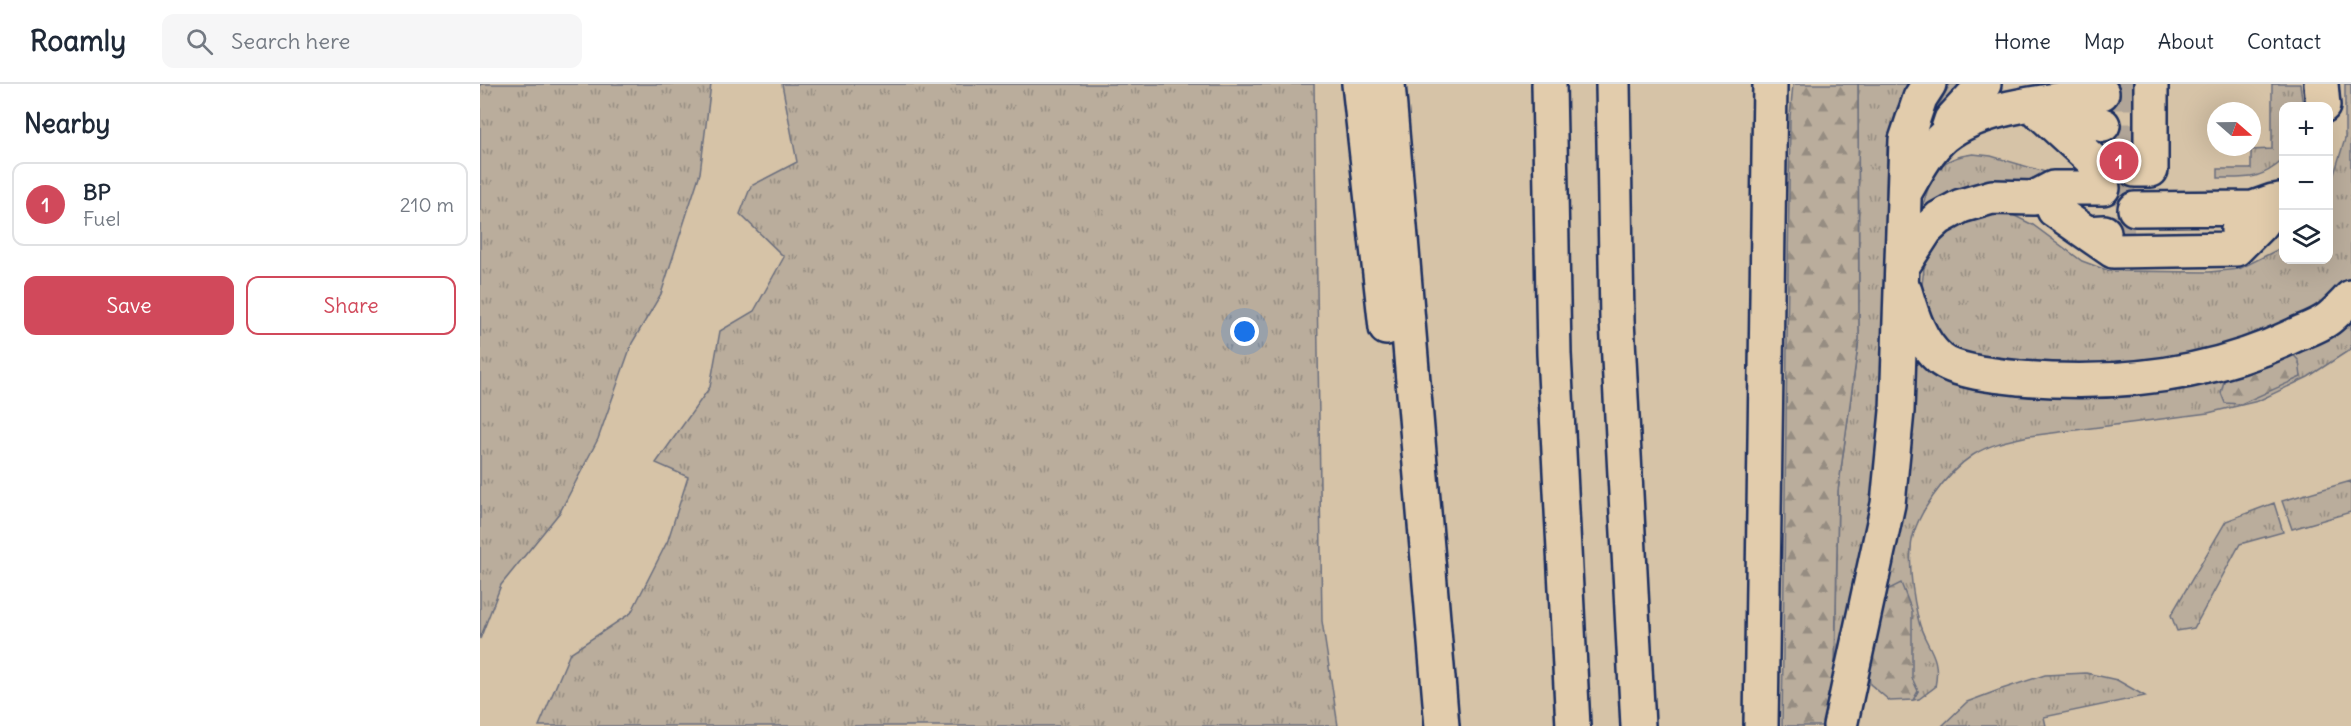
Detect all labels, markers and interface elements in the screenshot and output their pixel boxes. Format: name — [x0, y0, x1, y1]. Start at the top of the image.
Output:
search box — [162, 14, 582, 68]
text: Roamly — [30, 23, 126, 59]
icon: search — [183, 25, 216, 58]
text: Search here — [231, 27, 350, 55]
text: Home — [1994, 28, 2051, 55]
text: Map — [2084, 28, 2125, 55]
text: About — [2158, 28, 2214, 55]
text: Contact — [2247, 28, 2321, 55]
north arrow — [2207, 102, 2261, 156]
map controls — [2279, 102, 2333, 264]
button: + — [2279, 102, 2333, 156]
text: Nearby — [24, 107, 110, 140]
pin: 1 — [2100, 138, 2138, 184]
button: − — [2279, 156, 2333, 210]
text: BP — [83, 178, 111, 206]
text: 1 — [42, 192, 49, 217]
text: 210 m — [400, 192, 454, 217]
text: Fuel — [83, 206, 120, 231]
button: layers — [2279, 210, 2333, 264]
button: Save — [24, 276, 234, 335]
button: Share — [246, 276, 456, 335]
your location — [1230, 317, 1259, 346]

